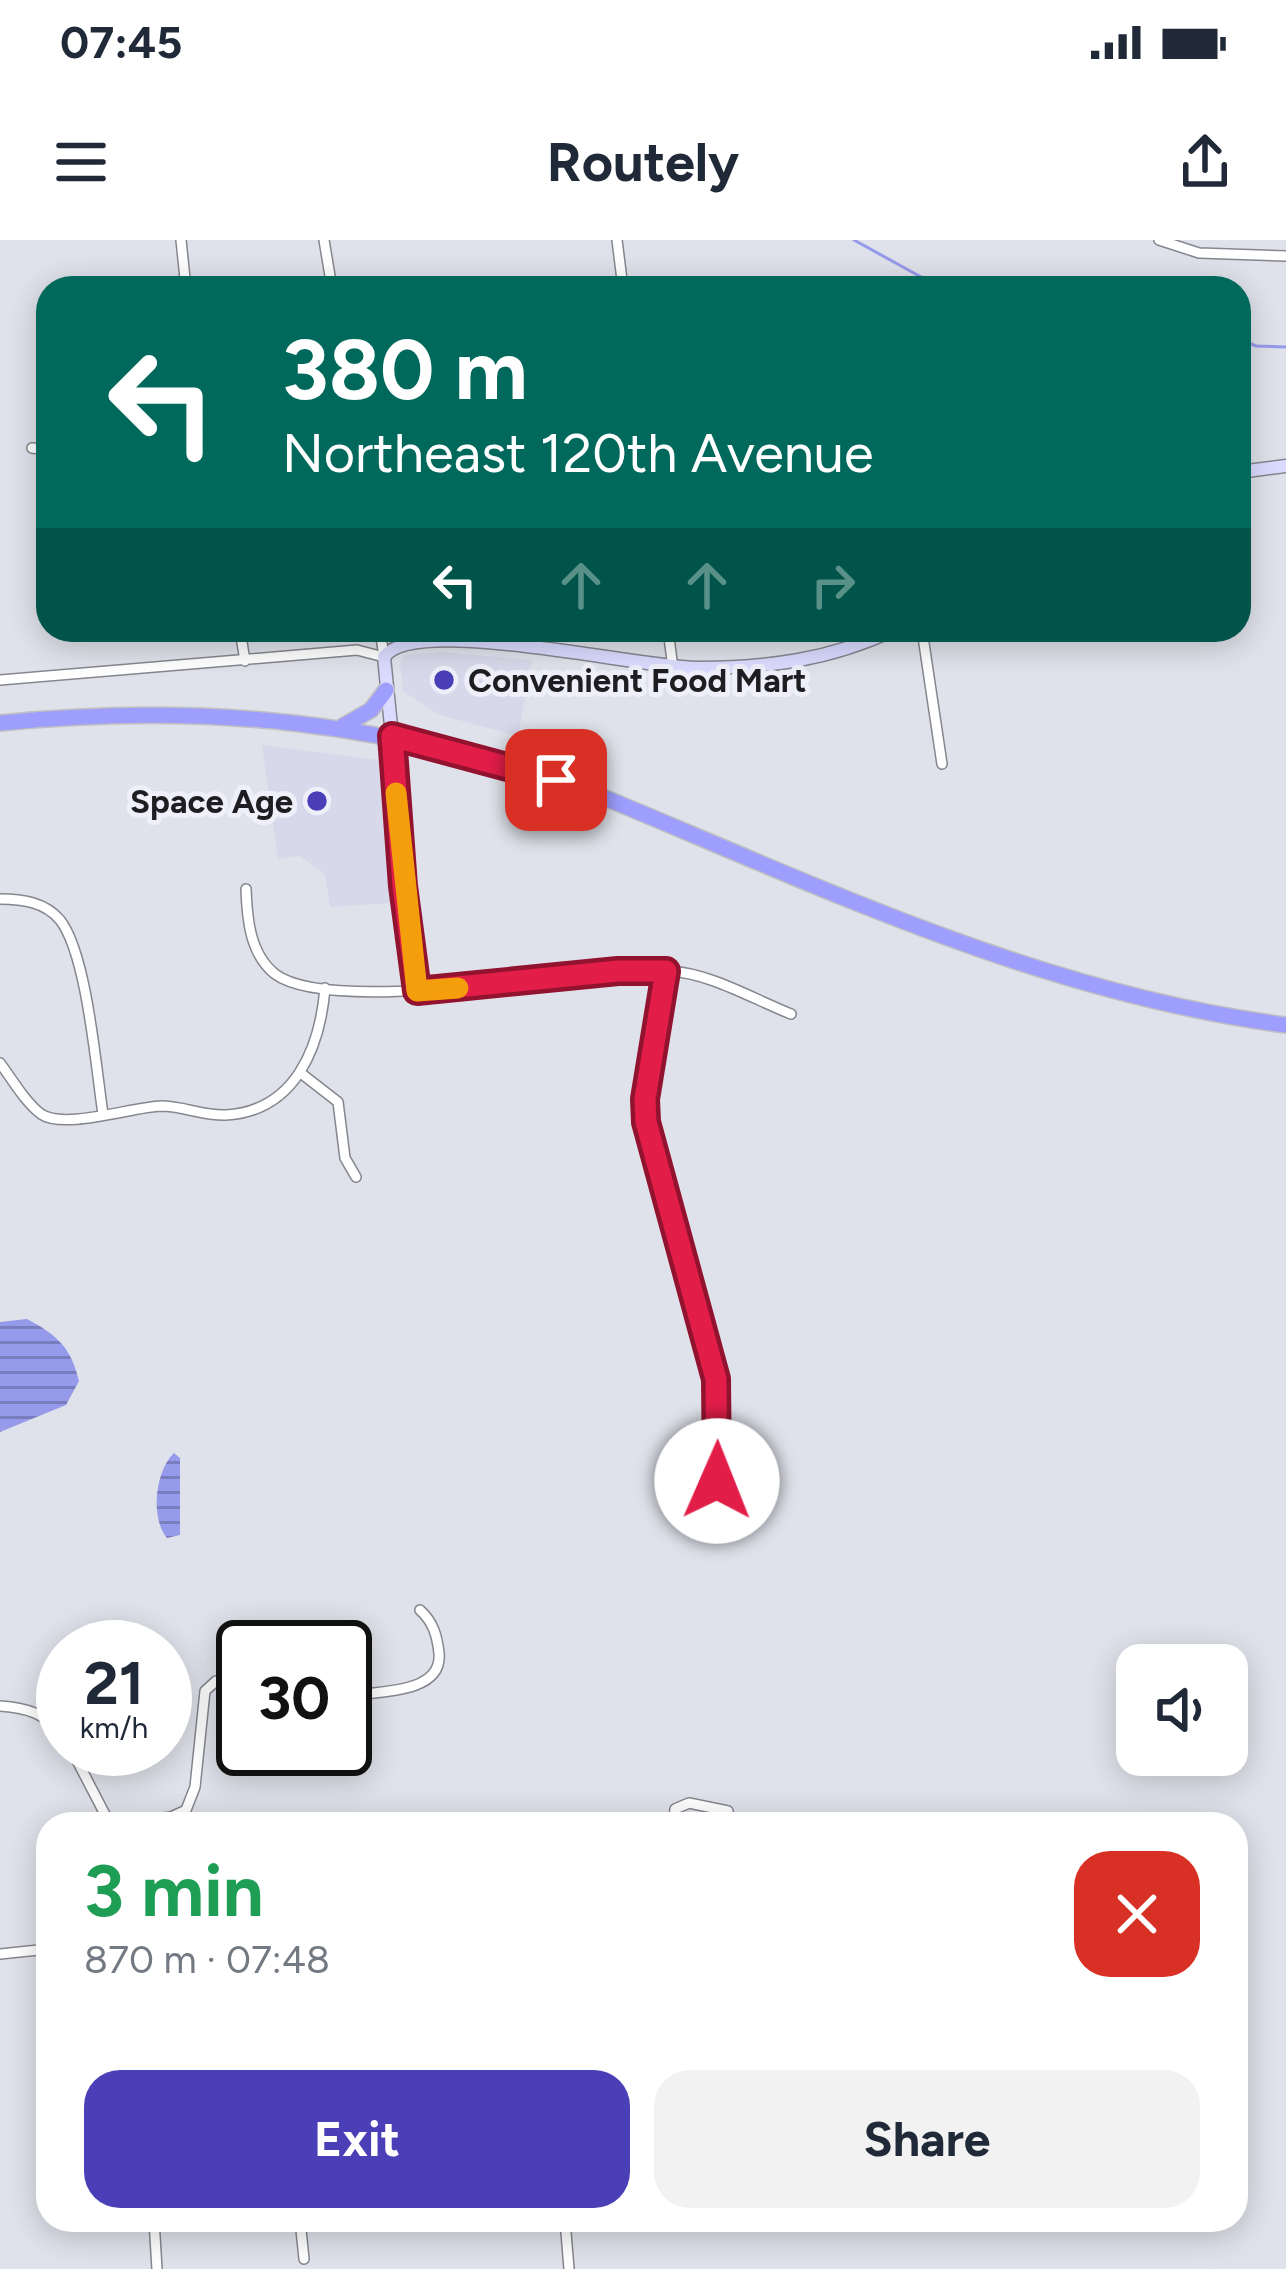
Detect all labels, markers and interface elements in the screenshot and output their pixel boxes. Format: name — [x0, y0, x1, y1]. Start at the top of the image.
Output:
text: 07:45 — [60, 15, 182, 69]
icon: menu — [48, 129, 114, 195]
icon: share — [1172, 129, 1238, 195]
text: Routely — [547, 130, 739, 195]
text: 380 m — [282, 319, 528, 420]
icon: left — [84, 324, 240, 480]
text: Northeast 120th Avenue — [282, 421, 873, 486]
icon: left — [422, 552, 488, 618]
icon: ahead — [548, 552, 614, 618]
icon: ahead — [674, 552, 740, 618]
icon: right — [800, 552, 866, 618]
place label: Convenient Food Mart — [468, 661, 807, 700]
marker: Convenient Food Mart — [431, 667, 457, 693]
pin — [505, 729, 607, 831]
icon: arrive — [523, 747, 589, 813]
place label: Space Age — [130, 782, 293, 821]
marker: Space Age — [304, 788, 330, 814]
position arrow — [654, 1418, 780, 1544]
speed limit sign: 30 — [216, 1620, 372, 1776]
map controls — [1116, 1644, 1248, 1776]
button: sound — [1116, 1644, 1248, 1776]
text: 21 — [84, 1647, 144, 1719]
text: km/h — [80, 1709, 148, 1746]
text: 3 min — [84, 1848, 264, 1934]
button: close — [1074, 1851, 1200, 1977]
text: 870 m · 07:48 — [84, 1936, 330, 1983]
button: Exit — [84, 2070, 630, 2208]
button: Share — [654, 2070, 1200, 2208]

